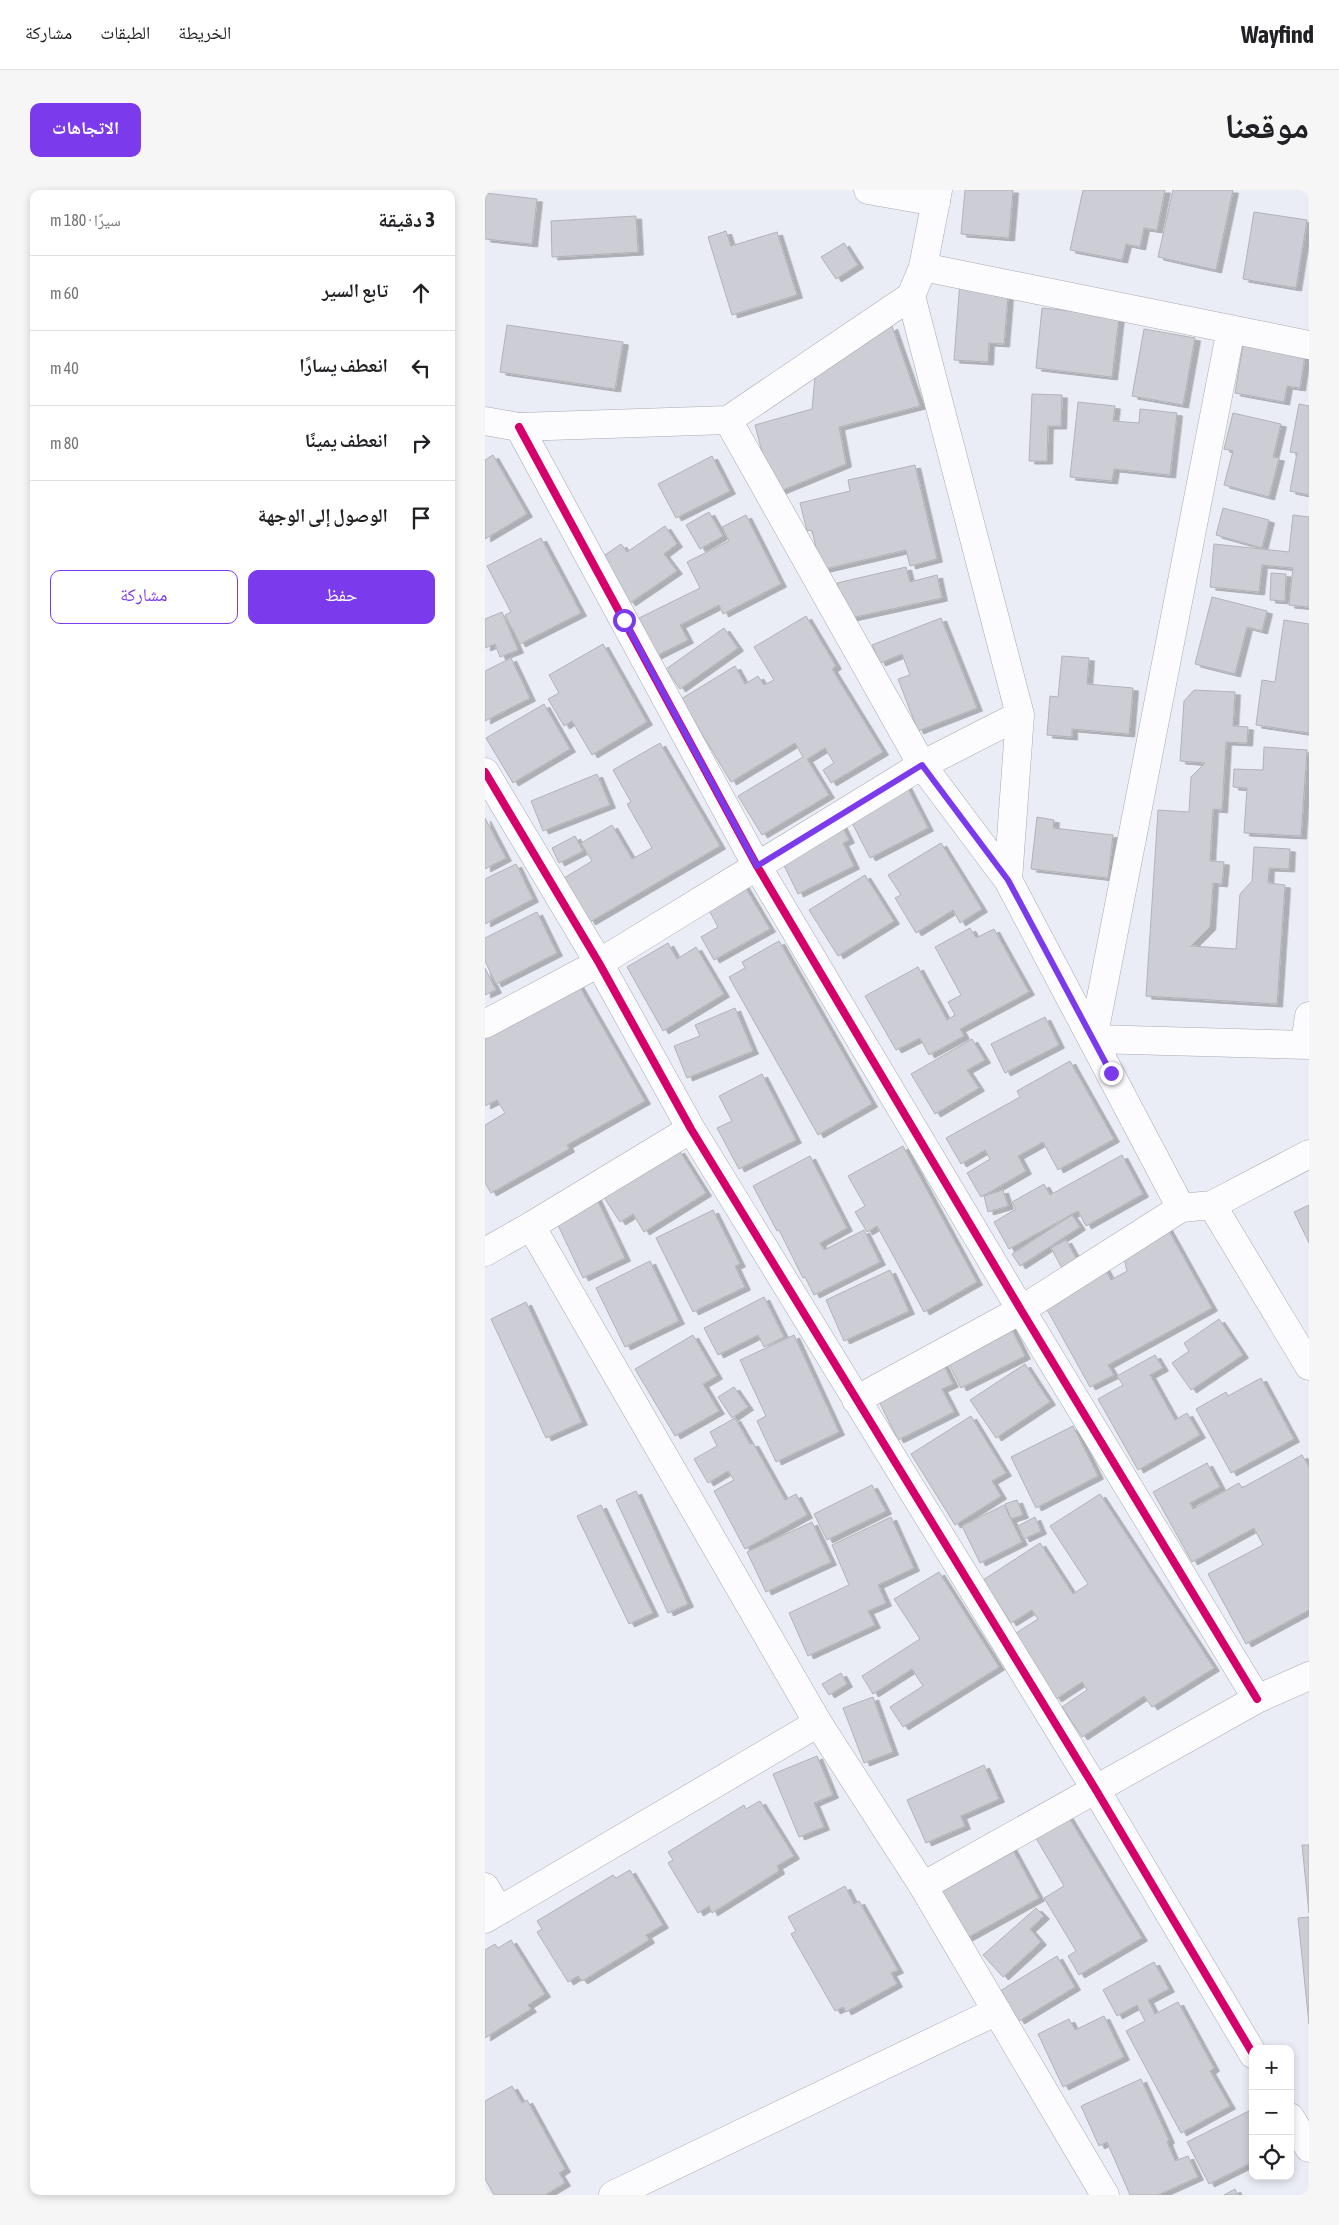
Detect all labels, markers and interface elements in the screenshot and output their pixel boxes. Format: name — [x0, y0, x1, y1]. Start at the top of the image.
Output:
text: Wayfind — [1241, 21, 1314, 48]
text: مشاركة — [25, 22, 72, 43]
text: الطبقات — [100, 22, 150, 43]
text: الخريطة — [178, 22, 231, 43]
button: الاتجاهات — [30, 103, 141, 157]
text: موقعنا — [1224, 105, 1309, 145]
text: 3 دقيقة — [378, 207, 435, 231]
text: سيرًا · 180 m — [50, 211, 121, 229]
text: تابع السير — [322, 279, 388, 301]
icon: ahead — [407, 279, 435, 307]
text: 60 m — [50, 284, 79, 302]
text: انعطف يسارًا — [299, 354, 388, 376]
icon: left — [407, 354, 435, 382]
text: 40 m — [50, 359, 79, 377]
text: انعطف يمينًا — [305, 429, 388, 451]
icon: right — [407, 429, 435, 457]
text: 80 m — [50, 434, 79, 452]
text: الوصول إلى الوجهة — [258, 504, 388, 526]
icon: arrive — [407, 504, 435, 532]
button: مشاركة — [50, 570, 238, 624]
button: حفظ — [248, 570, 435, 624]
route start — [613, 609, 636, 632]
route end — [1100, 1062, 1123, 1085]
map controls — [1249, 2045, 1294, 2180]
button: + — [1249, 2045, 1294, 2090]
button: − — [1249, 2090, 1294, 2135]
button: locate — [1249, 2135, 1294, 2180]

